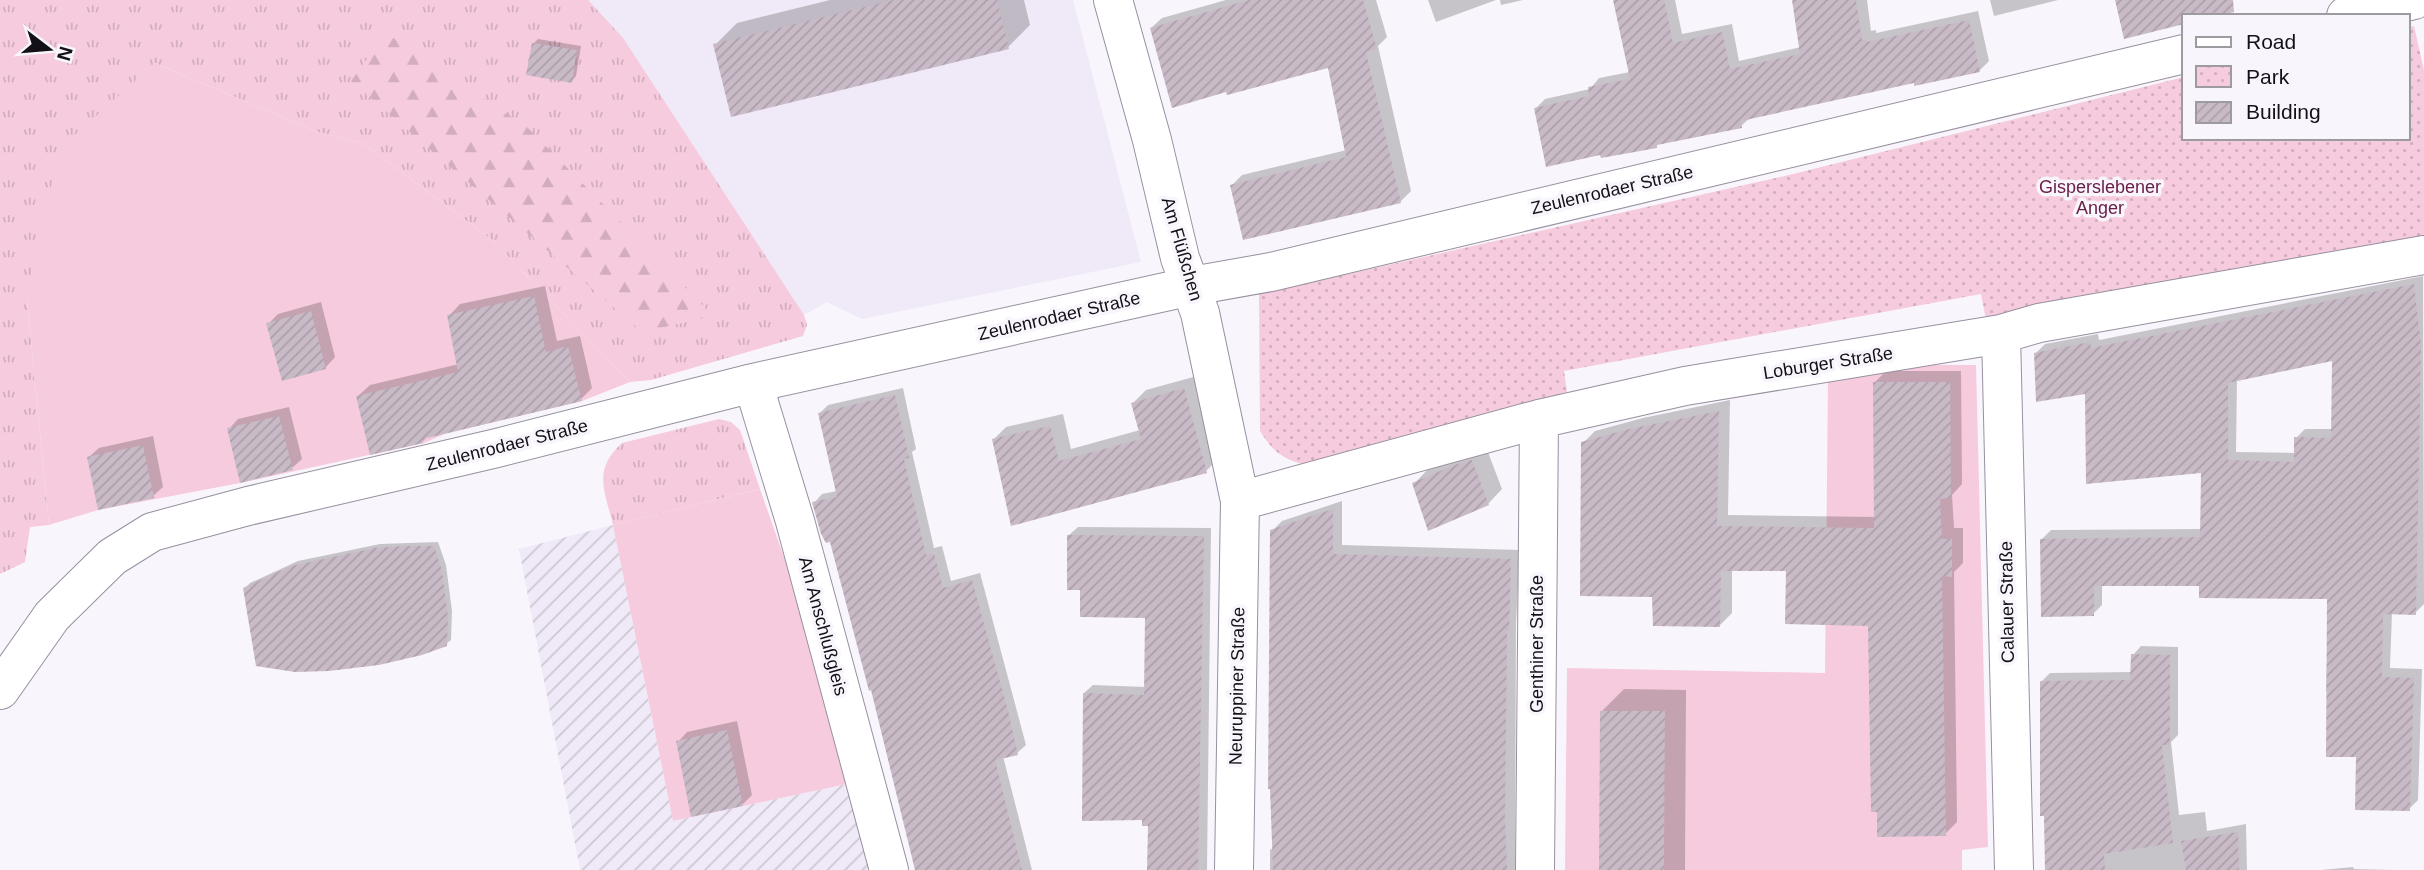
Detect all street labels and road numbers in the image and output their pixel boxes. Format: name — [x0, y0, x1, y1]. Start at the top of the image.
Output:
street label: Zeulenrodaer Straße — [1529, 162, 1695, 218]
street label: Am Flüßchen — [1158, 195, 1206, 303]
street label: Zeulenrodaer Straße — [976, 288, 1142, 344]
street label: Loburger Straße — [1762, 343, 1894, 383]
street label: Zeulenrodaer Straße — [424, 415, 590, 475]
street label: Calauer Straße — [1996, 541, 2018, 663]
street label: Am Anschlußgleis — [795, 554, 851, 698]
street label: Genthiner Straße — [1527, 575, 1547, 713]
street label: Neuruppiner Straße — [1226, 607, 1248, 765]

